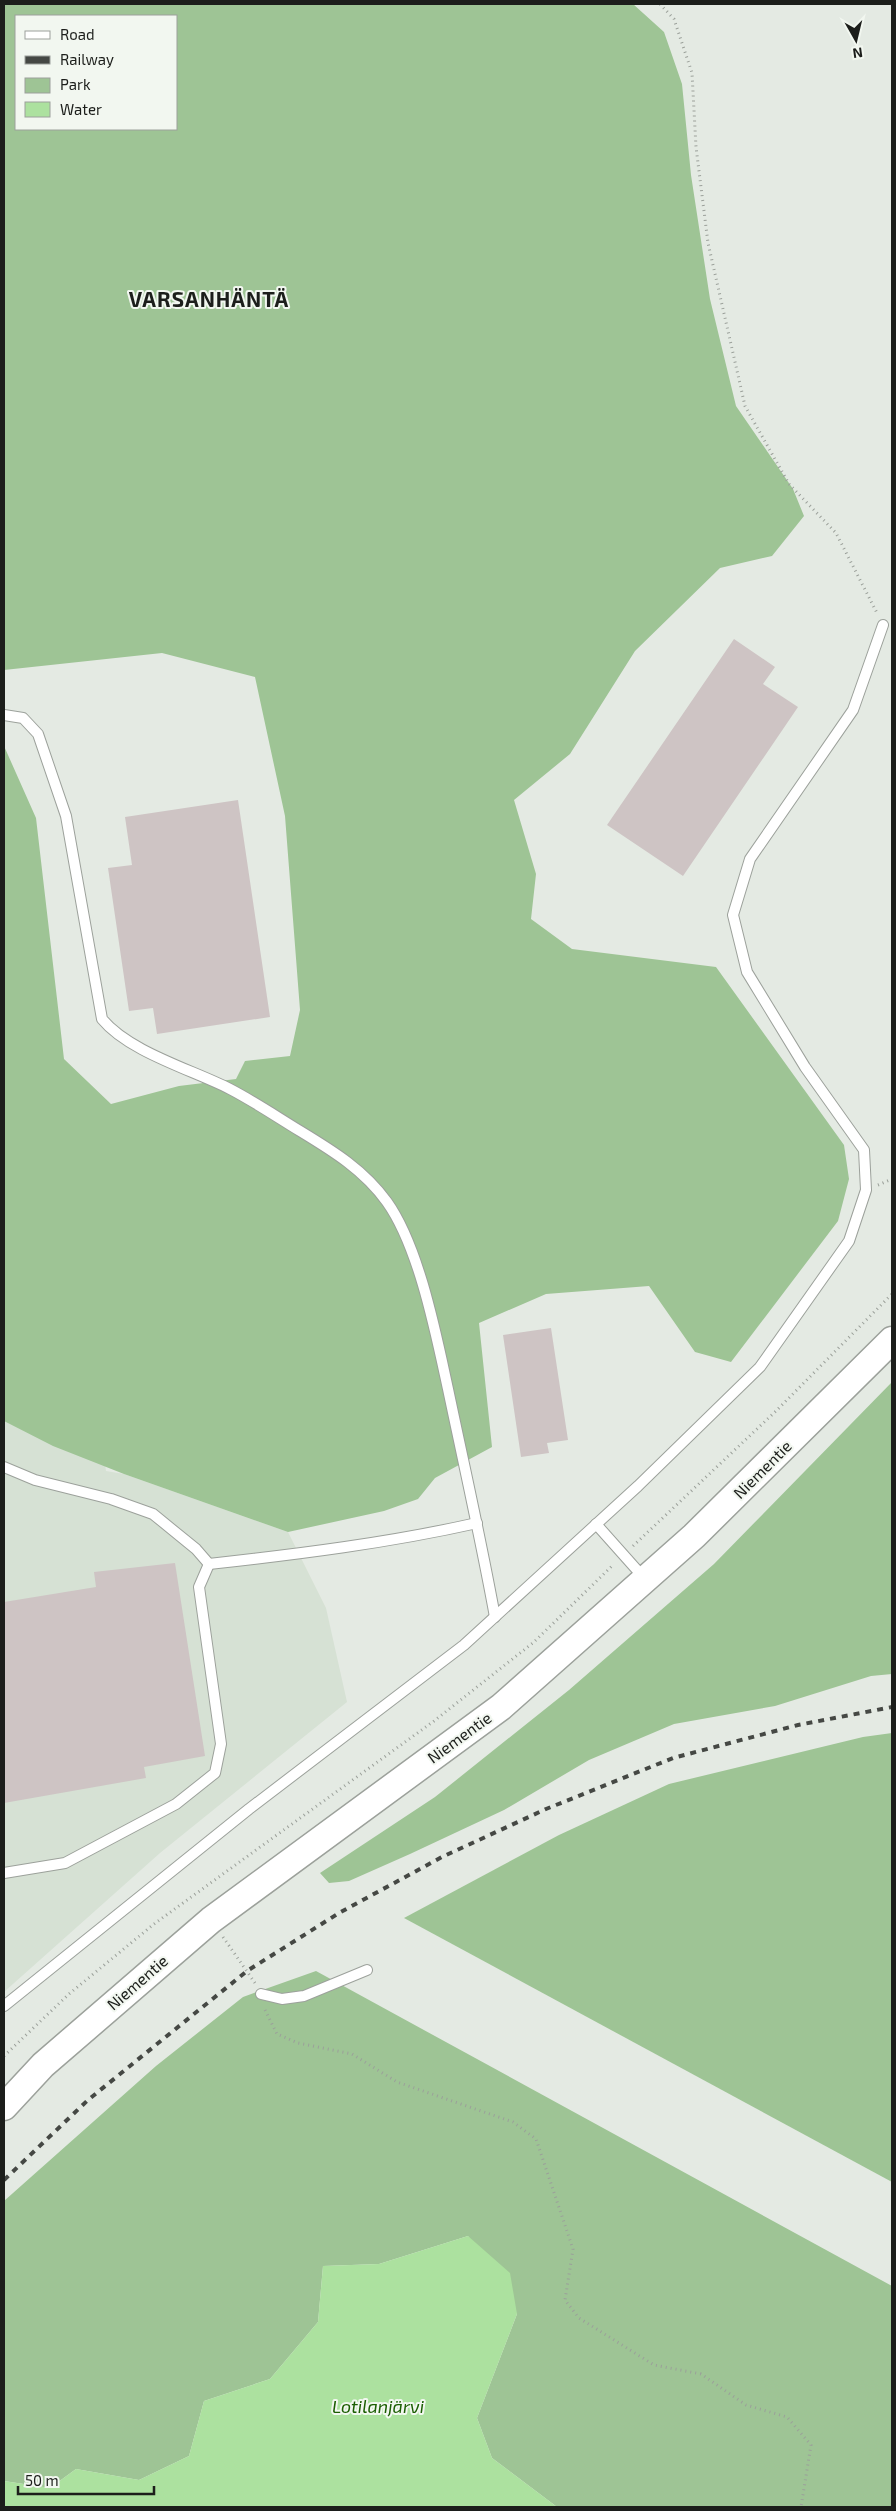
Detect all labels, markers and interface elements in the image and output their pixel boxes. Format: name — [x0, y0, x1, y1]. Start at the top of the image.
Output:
legend — [15, 15, 178, 130]
north arrow — [831, 15, 881, 65]
text: Road — [60, 25, 95, 43]
text: N — [852, 44, 864, 62]
text: Railway — [60, 50, 114, 68]
text: Park — [60, 75, 91, 93]
text: Water — [60, 100, 102, 118]
district label: VARSANHÄNTÄ — [129, 286, 289, 311]
street label: Niementie — [729, 1436, 795, 1502]
street label: Niementie — [423, 1707, 495, 1767]
street label: Niementie — [103, 1950, 171, 2014]
water label: Lotilanjärvi — [332, 2395, 425, 2417]
scale bar — [18, 2464, 154, 2496]
text: 50 m — [25, 2471, 59, 2489]

